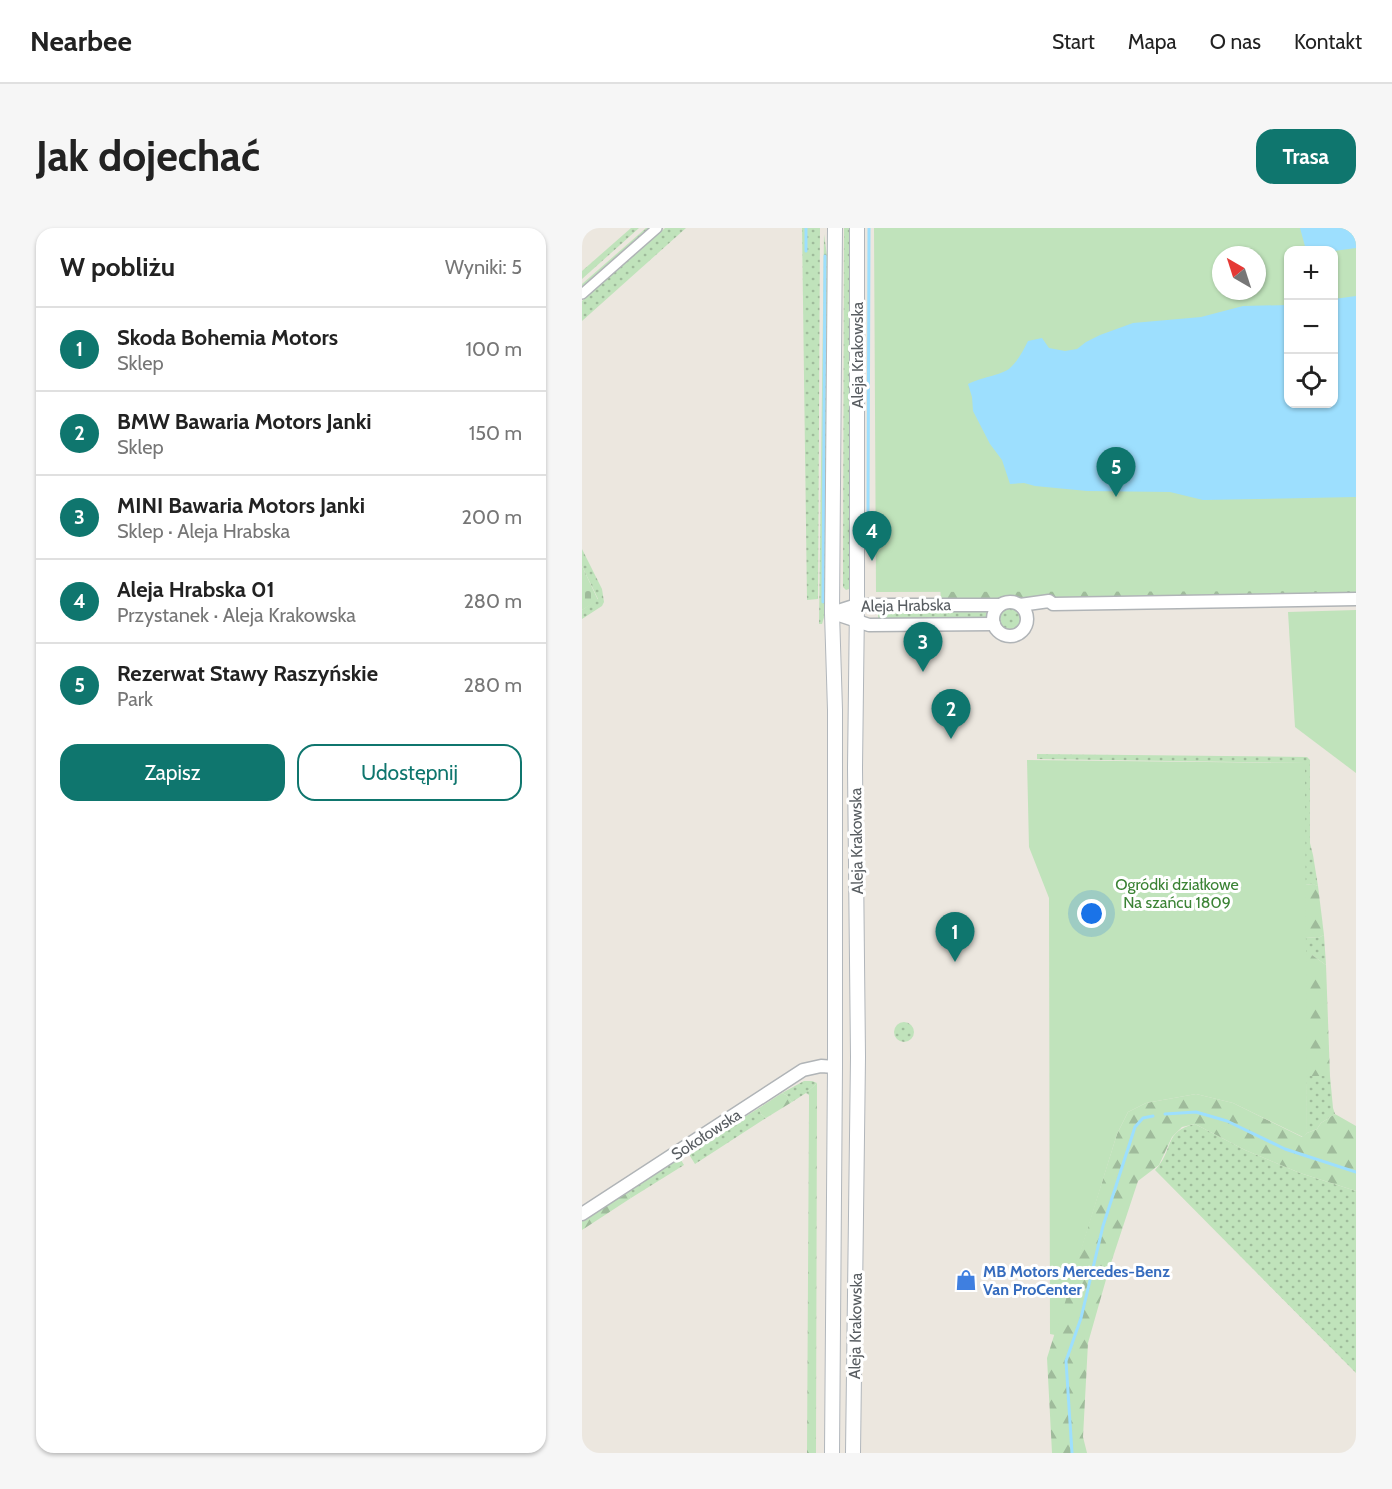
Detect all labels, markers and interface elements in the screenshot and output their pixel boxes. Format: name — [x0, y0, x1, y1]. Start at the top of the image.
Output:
text: Nearbee — [30, 24, 132, 58]
text: Start — [1052, 29, 1095, 54]
text: Mapa — [1128, 29, 1177, 54]
text: O nas — [1210, 29, 1261, 54]
text: Kontakt — [1294, 29, 1362, 54]
button: Trasa — [1256, 129, 1356, 184]
text: Jak dojechać — [36, 130, 260, 182]
north arrow — [1212, 246, 1266, 300]
map controls — [1284, 246, 1338, 408]
button: + — [1284, 246, 1338, 300]
text: W pobliżu — [60, 251, 175, 283]
text: Wyniki: 5 — [445, 255, 522, 279]
button: − — [1284, 300, 1338, 354]
street label: Aleja Krakowska — [848, 301, 867, 408]
text: Skoda Bohemia Motors — [117, 324, 338, 351]
text: 1 — [76, 337, 83, 361]
text: 100 m — [466, 337, 522, 361]
text: Sklep — [117, 351, 164, 375]
button: locate — [1284, 354, 1338, 408]
text: BMW Bawaria Motors Janki — [117, 408, 372, 435]
text: 2 — [74, 421, 85, 445]
text: 150 m — [469, 421, 522, 445]
text: Sklep — [117, 435, 164, 459]
pin: 5 — [1096, 448, 1136, 497]
text: MINI Bawaria Motors Janki — [117, 492, 365, 519]
text: 3 — [74, 505, 85, 529]
text: 200 m — [462, 505, 522, 529]
pin: 4 — [852, 512, 892, 561]
text: Sklep · Aleja Hrabska — [117, 519, 290, 543]
text: Aleja Hrabska 01 — [117, 576, 275, 603]
text: 4 — [73, 589, 86, 613]
text: 280 m — [463, 589, 522, 613]
street label: Aleja Hrabska — [861, 595, 952, 616]
text: Przystanek · Aleja Krakowska — [117, 603, 356, 627]
pin: 3 — [904, 622, 942, 672]
text: Rezerwat Stawy Raszyńskie — [117, 660, 378, 687]
text: 5 — [74, 673, 85, 697]
text: 280 m — [463, 673, 522, 697]
text: Park — [117, 687, 153, 711]
pin: 2 — [932, 690, 970, 739]
button: Zapisz — [60, 744, 285, 801]
button: Udostępnij — [297, 744, 522, 801]
street label: Aleja Krakowska — [846, 787, 867, 894]
park label: Ogródki działkowe Na szańcu 1809 — [1115, 875, 1239, 912]
your location — [1077, 899, 1106, 928]
pin: 1 — [936, 912, 974, 962]
street label: Sokołowska — [668, 1105, 745, 1164]
place label: MB Motors Mercedes-Benz Van ProCenter — [983, 1262, 1170, 1299]
shop icon: MB Motors Mercedes-Benz Van ProCenter — [954, 1268, 978, 1292]
street label: Aleja Krakowska — [845, 1272, 866, 1379]

